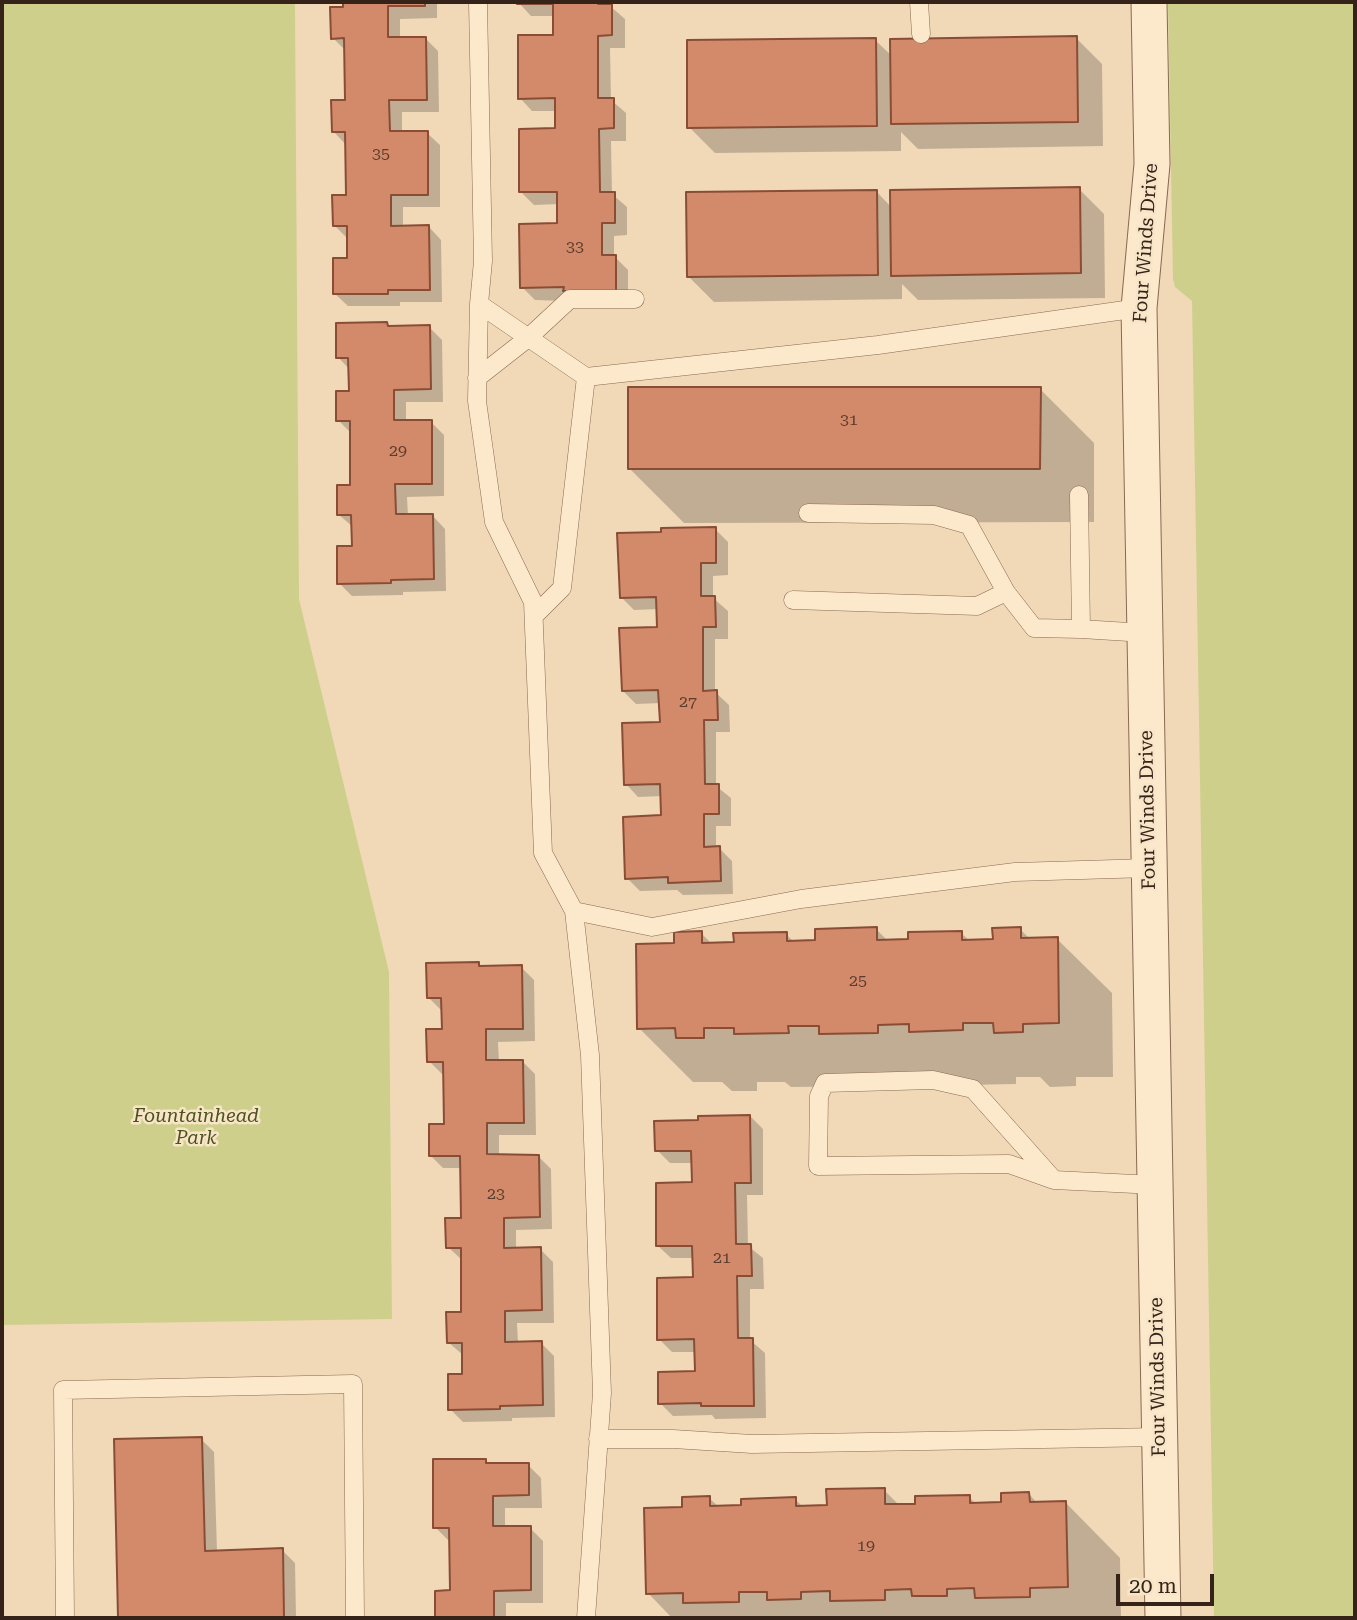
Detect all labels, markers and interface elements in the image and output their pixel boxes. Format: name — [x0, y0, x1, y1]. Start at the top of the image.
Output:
house number: 35 — [372, 144, 390, 164]
street label: Four Winds Drive — [1129, 162, 1163, 324]
house number: 33 — [566, 237, 584, 257]
house number: 31 — [840, 410, 858, 430]
house number: 29 — [389, 441, 407, 461]
house number: 27 — [679, 692, 697, 712]
street label: Four Winds Drive — [1135, 730, 1161, 890]
house number: 25 — [849, 971, 867, 991]
park label: Fountainhead Park — [133, 1105, 259, 1149]
house number: 23 — [487, 1184, 505, 1204]
house number: 21 — [713, 1248, 731, 1268]
street label: Four Winds Drive — [1145, 1297, 1171, 1457]
house number: 19 — [857, 1536, 875, 1556]
scale bar — [1119, 1560, 1217, 1604]
text: 20 m — [1129, 1574, 1177, 1598]

